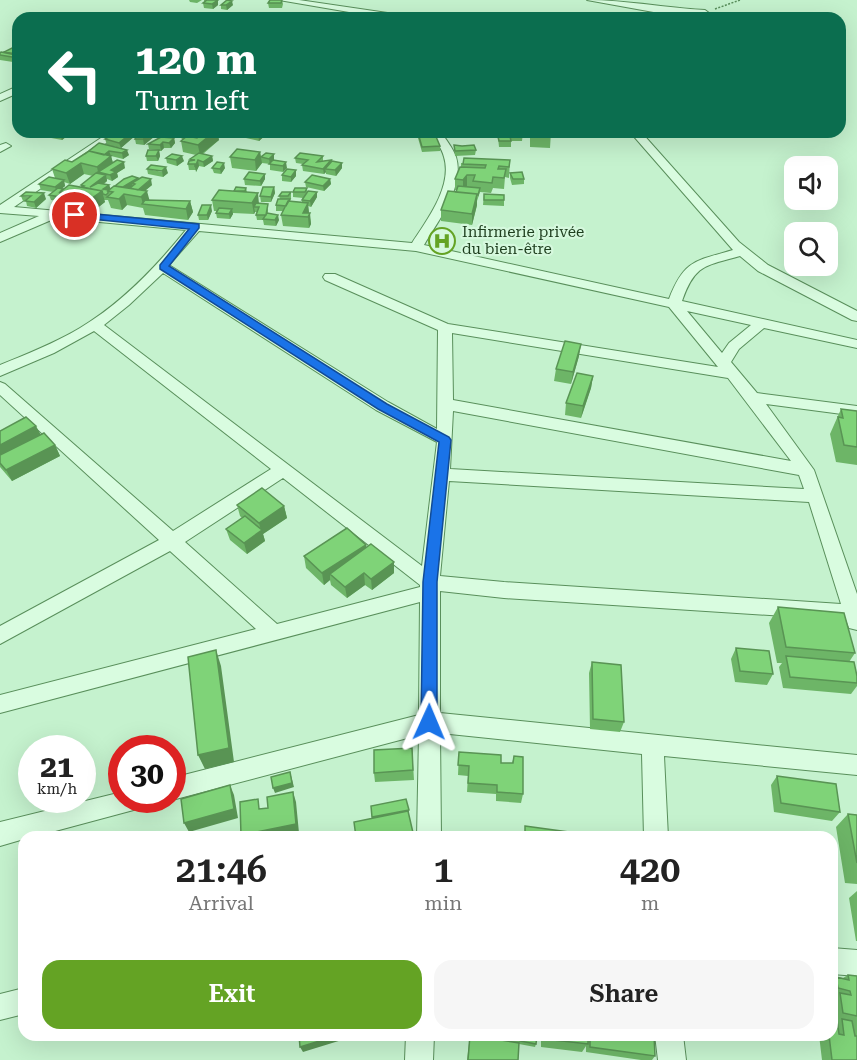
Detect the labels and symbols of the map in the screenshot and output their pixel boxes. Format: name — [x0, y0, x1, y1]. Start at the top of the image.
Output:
pin — [49, 189, 100, 240]
place label: Infirmerie privée du bien-être — [462, 223, 584, 258]
hospital icon: Infirmerie privée du bien-être — [427, 226, 457, 256]
position arrow — [397, 690, 461, 754]
speed limit sign: 30 — [108, 735, 186, 813]

